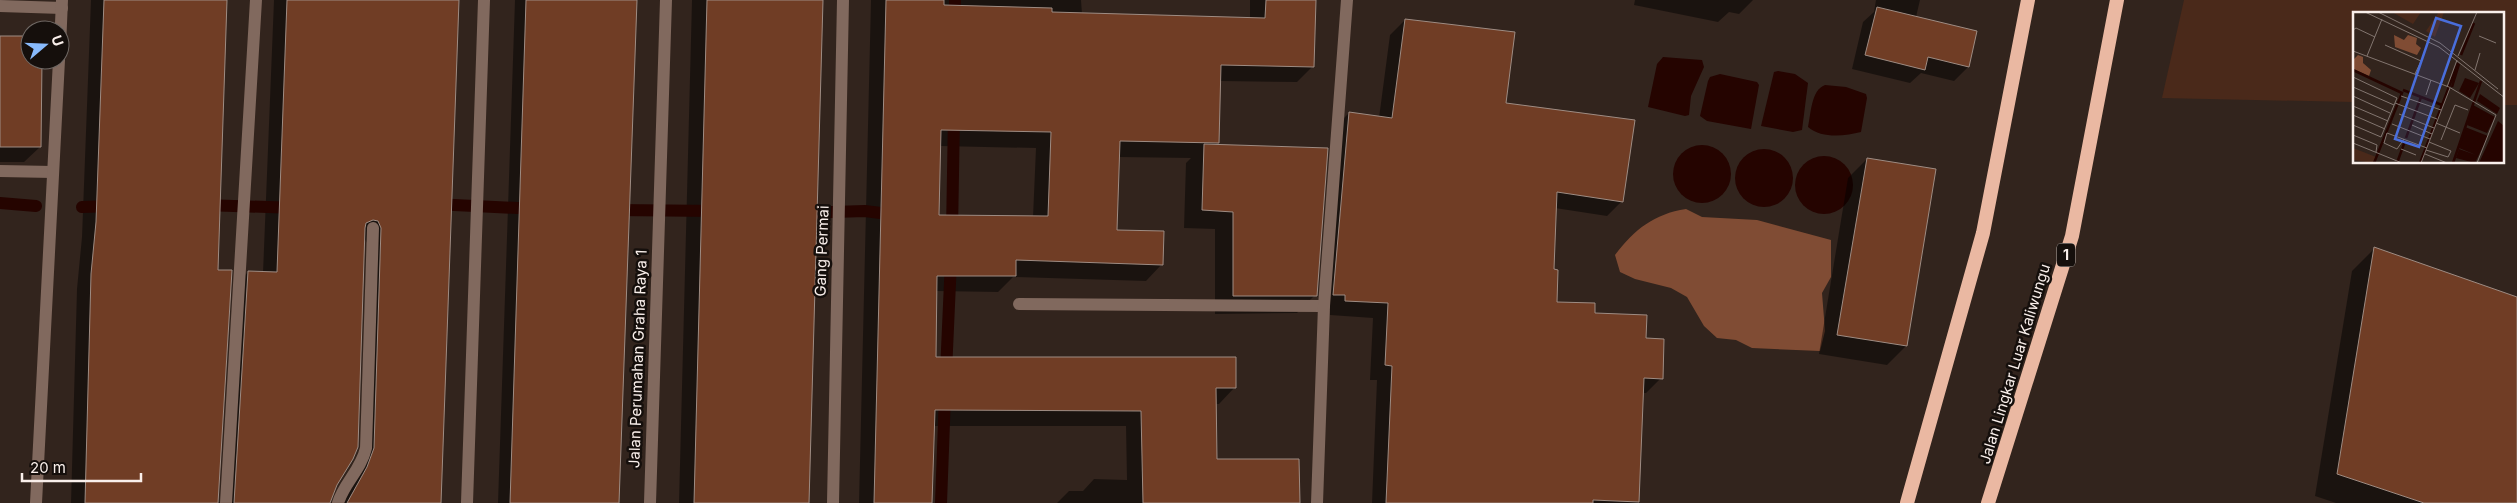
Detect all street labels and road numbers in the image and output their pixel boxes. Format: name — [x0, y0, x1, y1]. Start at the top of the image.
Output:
street label: Gang Permai — [810, 205, 833, 297]
road number: 1 — [2057, 244, 2075, 266]
street label: Jalan Perumahan Graha Raya 1 — [624, 249, 651, 468]
street label: Jalan Lingkar Luar Kaliwungu — [1975, 261, 2054, 466]

